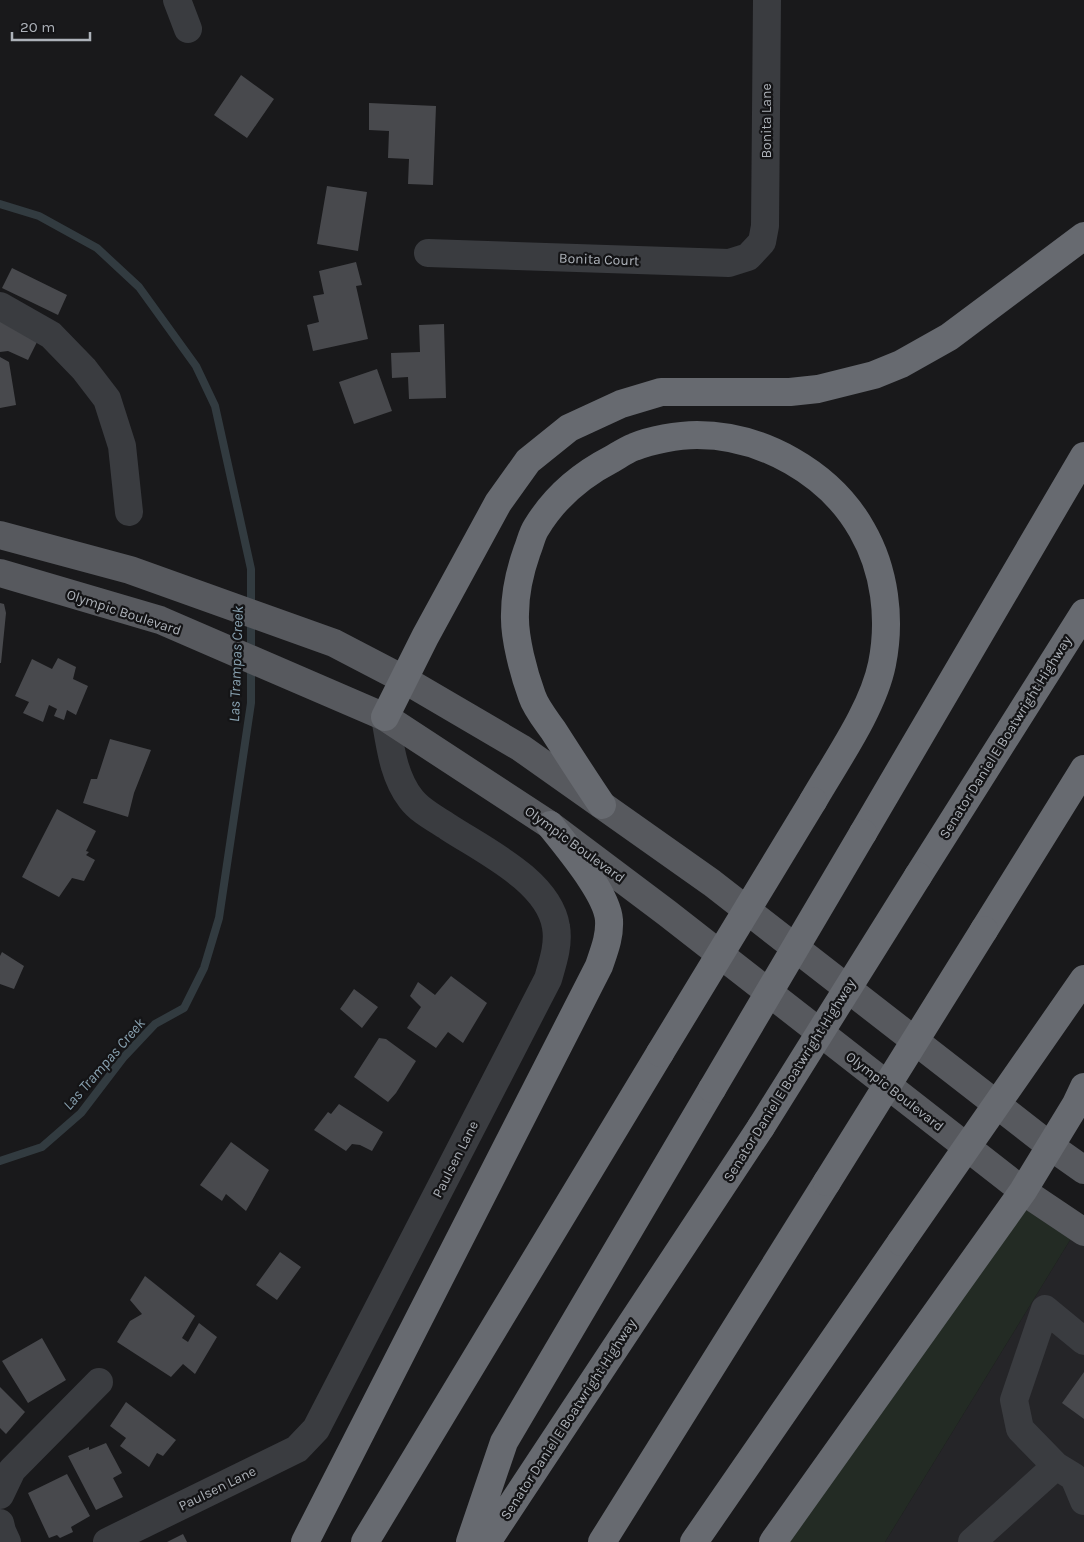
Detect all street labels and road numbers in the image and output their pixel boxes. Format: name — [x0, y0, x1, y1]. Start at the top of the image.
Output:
street label: Bonita Lane — [758, 83, 775, 159]
street label: Bonita Court — [559, 250, 639, 269]
street label: Olympic Boulevard — [64, 586, 183, 639]
street label: Senator Daniel E Boatwright Highway — [936, 632, 1075, 842]
street label: Olympic Boulevard — [521, 802, 628, 886]
street label: Senator Daniel E Boatwright Highway — [720, 975, 859, 1185]
street label: Olympic Boulevard — [842, 1048, 947, 1135]
street label: Paulsen Lane — [429, 1118, 482, 1201]
street label: Senator Daniel E Boatwright Highway — [497, 1315, 640, 1523]
street label: Paulsen Lane — [176, 1462, 259, 1515]

